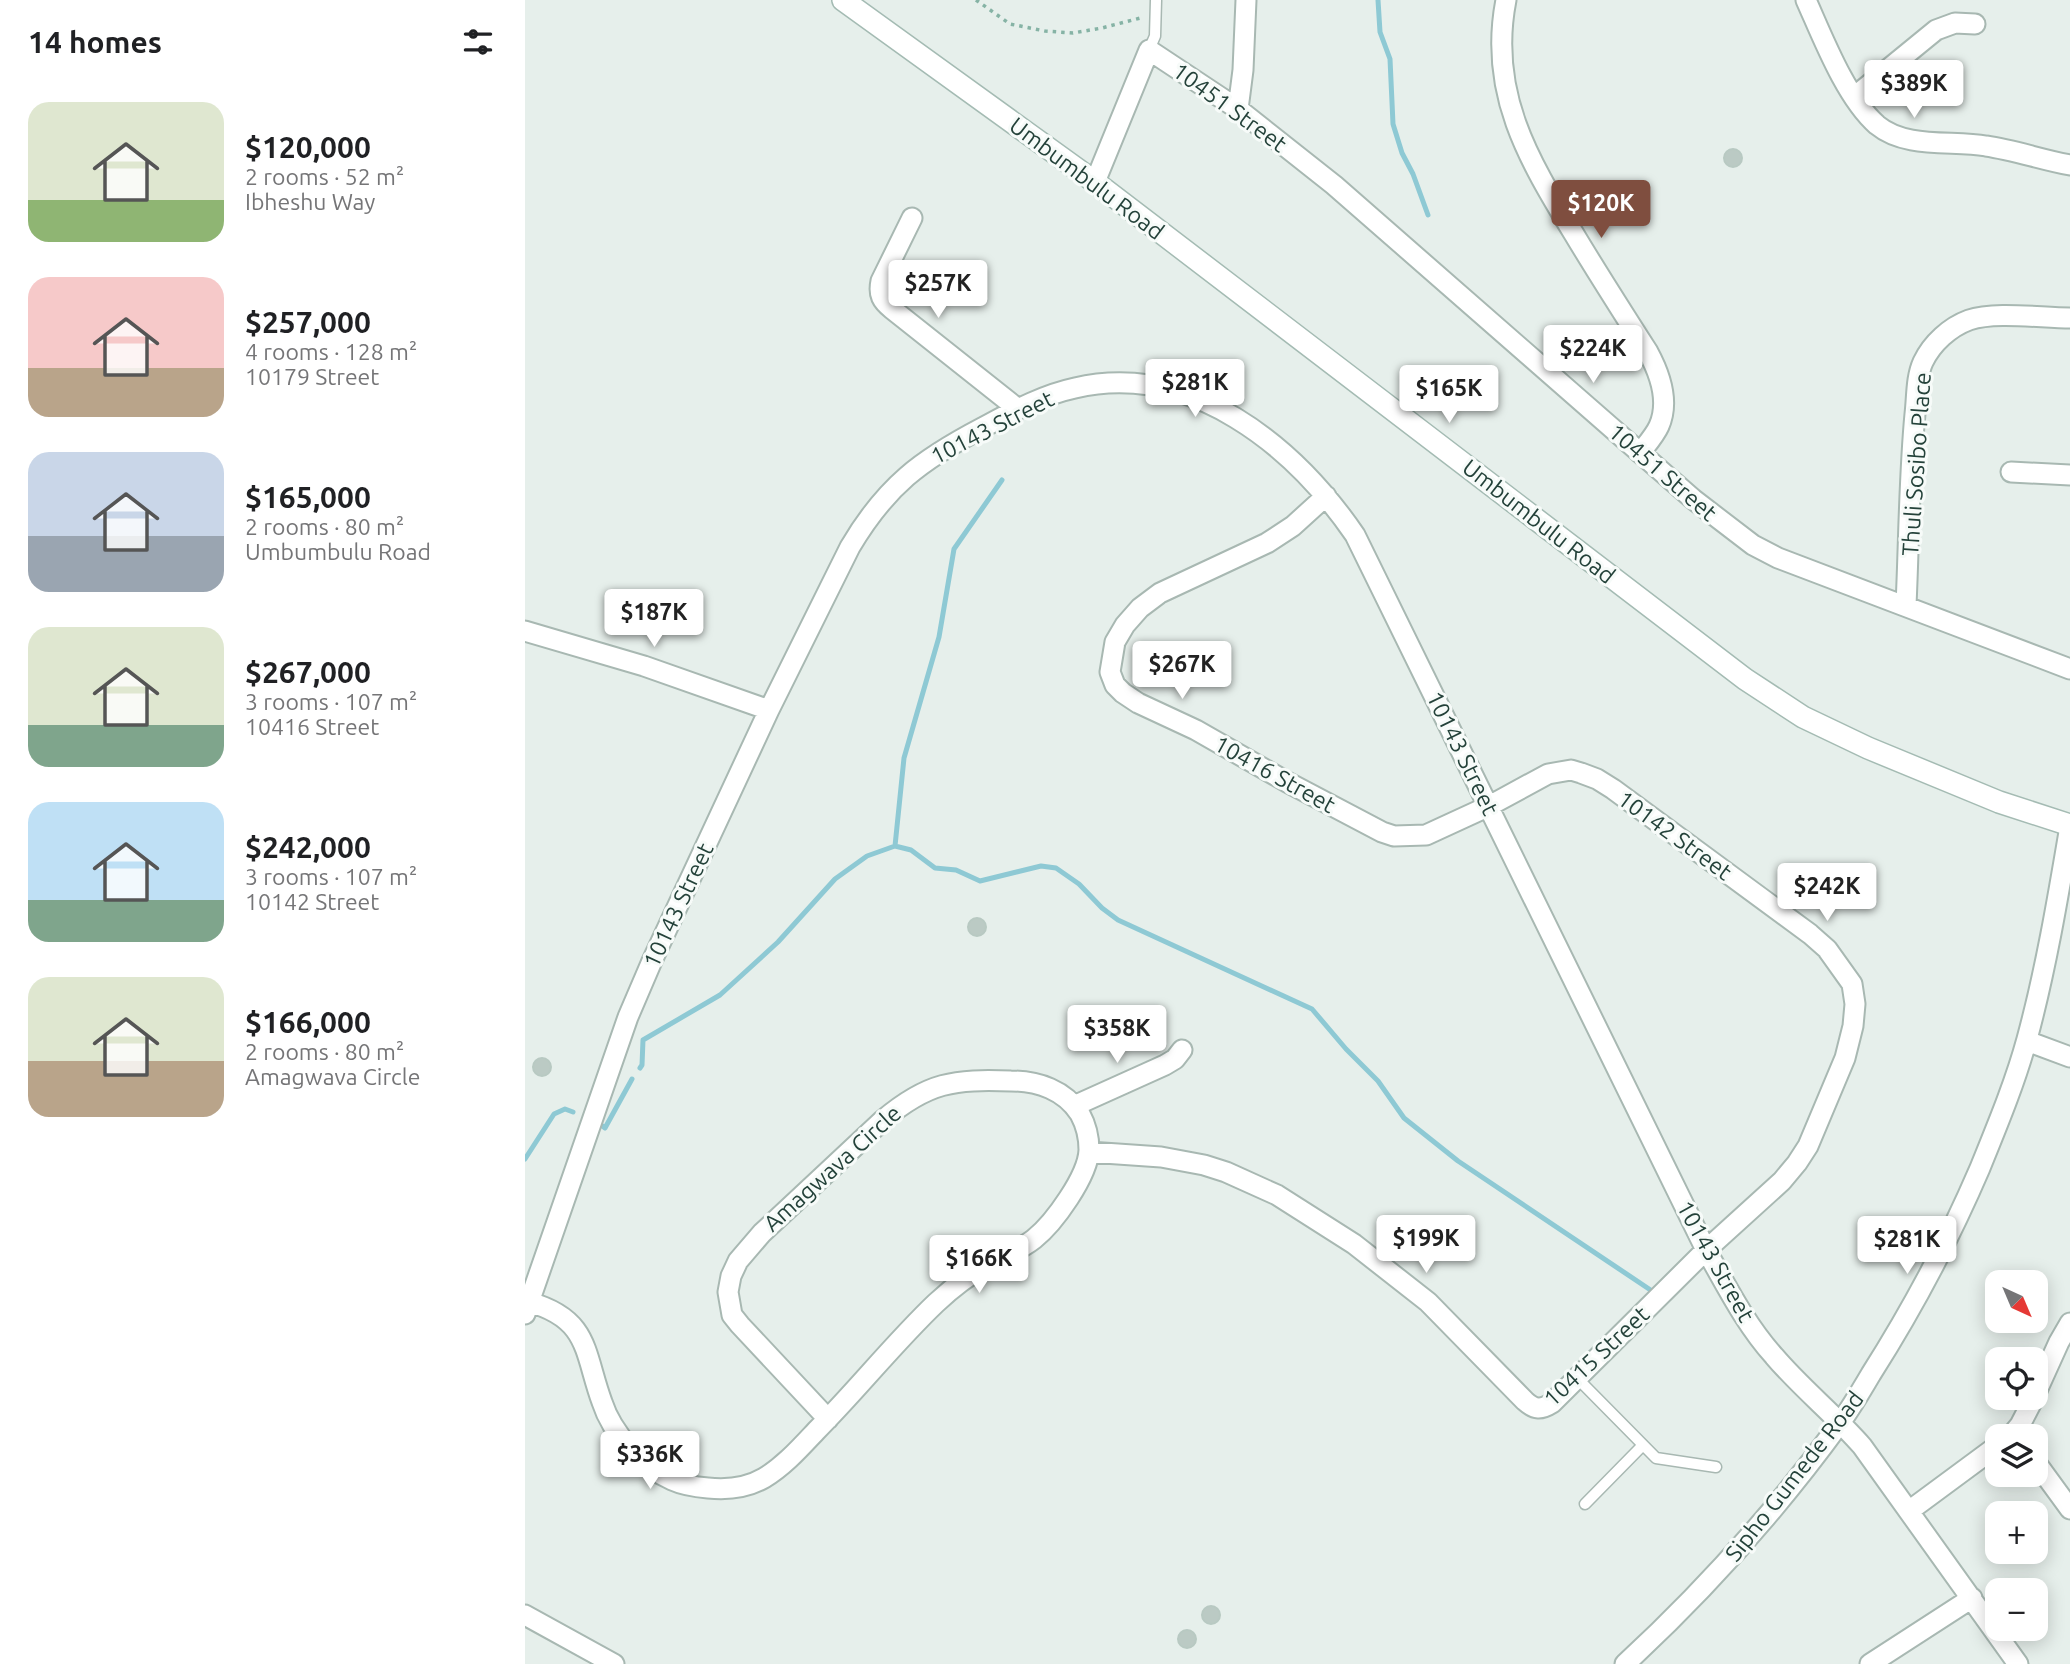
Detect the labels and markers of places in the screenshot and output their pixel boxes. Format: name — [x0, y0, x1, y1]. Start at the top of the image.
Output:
pin: $389K — [1865, 60, 1963, 120]
pin: $120K — [1552, 180, 1650, 240]
pin: $257K — [889, 260, 987, 320]
pin: $224K — [1544, 326, 1642, 385]
pin: $281K — [1146, 360, 1244, 419]
pin: $165K — [1400, 366, 1498, 425]
pin: $187K — [605, 590, 703, 649]
pin: $267K — [1133, 642, 1231, 701]
pin: $242K — [1778, 864, 1876, 923]
pin: $358K — [1068, 1006, 1166, 1065]
pin: $199K — [1377, 1216, 1475, 1275]
pin: $281K — [1858, 1216, 1956, 1276]
pin: $166K — [930, 1236, 1028, 1295]
pin: $336K — [601, 1432, 699, 1491]

